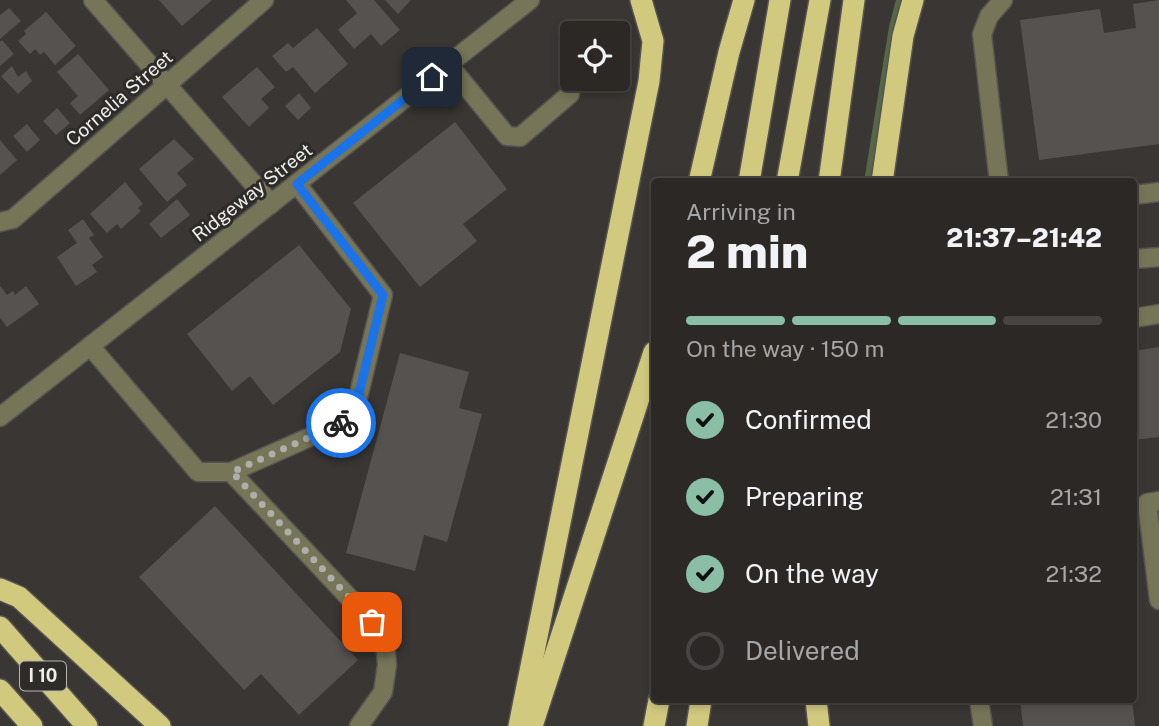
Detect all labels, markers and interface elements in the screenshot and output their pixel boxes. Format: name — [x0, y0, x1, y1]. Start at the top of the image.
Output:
map controls — [560, 21, 630, 91]
button: locate — [560, 21, 630, 91]
street label: Cornelia Street — [61, 46, 177, 150]
pin — [402, 47, 462, 107]
icon: home — [413, 58, 451, 96]
street label: Ridgeway Street — [188, 138, 316, 246]
text: Arriving in — [686, 198, 796, 225]
text: 21:37–21:42 — [946, 222, 1102, 253]
text: 2 min — [686, 224, 808, 278]
text: On the way · 150 m — [686, 335, 884, 362]
courier — [306, 388, 376, 458]
icon: check — [686, 401, 724, 439]
icon: bike — [322, 404, 360, 442]
text: Confirmed — [745, 404, 872, 435]
text: 21:30 — [1045, 406, 1102, 433]
icon: check — [686, 478, 724, 516]
text: Preparing — [745, 481, 864, 512]
text: 21:31 — [1050, 483, 1102, 510]
icon: check — [686, 555, 724, 593]
text: On the way — [745, 558, 879, 589]
text: 21:32 — [1046, 560, 1102, 587]
pin — [342, 592, 402, 652]
icon: bag — [353, 603, 391, 641]
text: Delivered — [745, 635, 860, 666]
road number: I 10 — [20, 662, 66, 690]

